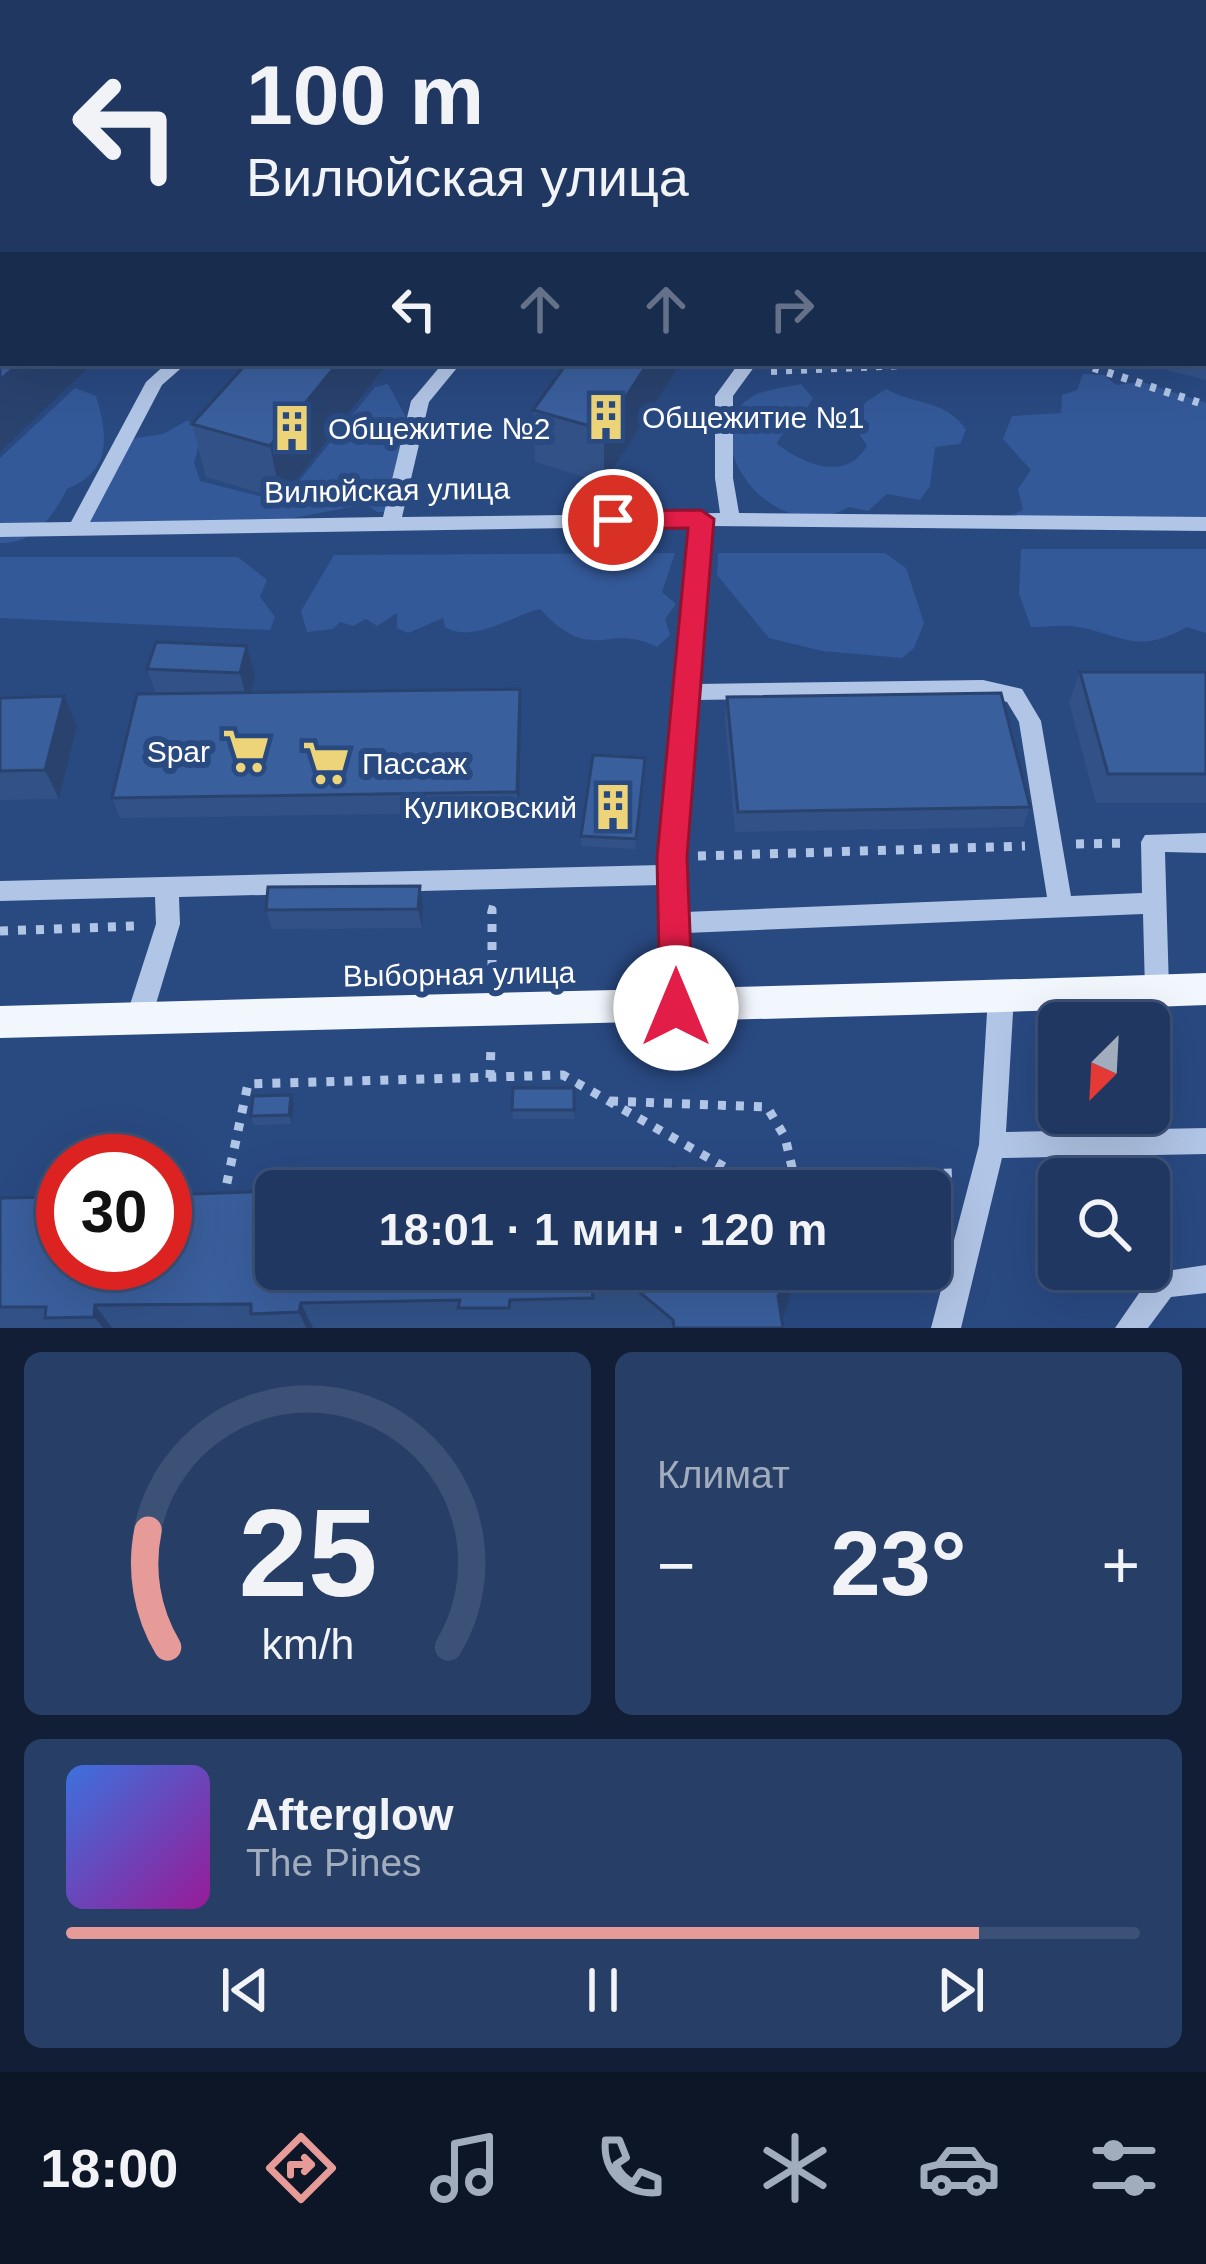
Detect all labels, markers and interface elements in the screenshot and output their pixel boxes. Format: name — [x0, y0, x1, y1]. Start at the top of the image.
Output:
icon: left — [48, 48, 204, 204]
text: 100 m — [246, 48, 484, 142]
text: Вилюйская улица — [246, 147, 689, 207]
icon: left — [381, 276, 447, 342]
icon: ahead — [507, 276, 573, 342]
icon: ahead — [633, 276, 699, 342]
icon: right — [759, 276, 825, 342]
building icon: Общежитие №1 — [581, 392, 631, 442]
place label: Общежитие №1 — [642, 401, 864, 434]
building icon: Общежитие №2 — [267, 403, 317, 453]
place label: Общежитие №2 — [328, 412, 550, 445]
pin — [562, 469, 664, 571]
street label: Вилюйская улица — [264, 471, 511, 509]
icon: arrive — [580, 487, 646, 553]
supermarket icon: Spar — [221, 726, 271, 776]
place label: Spar — [147, 735, 210, 768]
supermarket icon: Пассаж — [301, 738, 351, 788]
place label: Пассаж — [362, 747, 467, 780]
building icon: Куликовский — [588, 782, 638, 832]
place label: Куликовский — [404, 791, 577, 824]
position arrow — [613, 945, 739, 1071]
street label: Выборная улица — [343, 955, 576, 993]
north arrow — [1038, 1002, 1170, 1134]
map controls — [1038, 1002, 1170, 1290]
speed limit sign: 30 — [36, 1134, 192, 1290]
button: search — [1038, 1158, 1170, 1290]
text: 18:01 · 1 мин · 120 m — [379, 1204, 827, 1255]
text: Климат — [657, 1453, 790, 1496]
text: 25 — [238, 1483, 377, 1622]
text: 23° — [830, 1514, 967, 1614]
text: − — [657, 1528, 696, 1602]
text: + — [1101, 1528, 1140, 1602]
text: km/h — [261, 1619, 354, 1667]
text: Afterglow — [246, 1789, 454, 1840]
text: The Pines — [246, 1841, 422, 1884]
icon: previous — [212, 1957, 278, 2023]
icon: pause — [570, 1957, 636, 2023]
icon: next — [928, 1957, 994, 2023]
icon: directions — [259, 2126, 343, 2210]
icon: music — [423, 2126, 507, 2210]
icon: phone — [588, 2126, 672, 2210]
icon: climate — [753, 2126, 837, 2210]
icon: car — [917, 2126, 1001, 2210]
icon: filters — [1082, 2126, 1166, 2210]
text: 18:00 — [40, 2138, 178, 2198]

